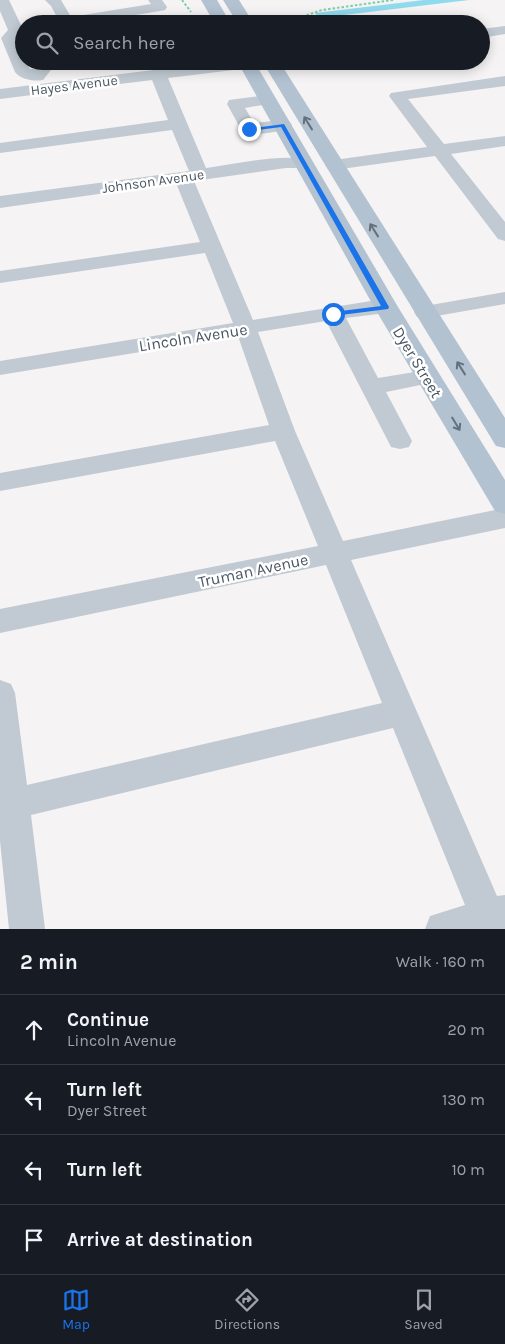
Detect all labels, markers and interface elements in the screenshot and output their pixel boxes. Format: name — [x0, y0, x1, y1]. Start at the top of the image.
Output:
search box — [15, 15, 490, 70]
icon: search — [33, 29, 61, 57]
text: Search here — [73, 32, 175, 54]
street label: Hayes Avenue — [30, 72, 119, 99]
one-way arrow — [303, 117, 313, 131]
route end — [238, 118, 261, 141]
street label: Johnson Avenue — [101, 166, 205, 197]
one-way arrow — [369, 223, 379, 237]
route start — [322, 303, 345, 326]
street label: Lincoln Avenue — [138, 320, 249, 355]
street label: Dyer Street — [389, 323, 446, 401]
one-way arrow — [455, 361, 465, 375]
one-way arrow — [451, 416, 461, 430]
street label: Truman Avenue — [196, 550, 310, 591]
text: 2 min — [20, 950, 78, 974]
text: Walk · 160 m — [396, 952, 485, 971]
text: Continue — [67, 1009, 149, 1031]
icon: ahead — [20, 1016, 48, 1044]
text: 20 m — [447, 1020, 485, 1039]
text: Lincoln Avenue — [67, 1031, 177, 1050]
text: Turn left — [67, 1079, 142, 1101]
icon: left — [20, 1086, 48, 1114]
text: 130 m — [442, 1090, 485, 1109]
text: Dyer Street — [67, 1101, 147, 1120]
icon: left — [20, 1156, 48, 1184]
text: Turn left — [67, 1159, 142, 1181]
text: 10 m — [451, 1160, 485, 1179]
icon: arrive — [20, 1226, 48, 1254]
text: Arrive at destination — [67, 1229, 253, 1251]
tab: Map — [62, 1286, 90, 1333]
tab: Directions — [214, 1286, 280, 1333]
tab: Saved — [404, 1286, 443, 1333]

